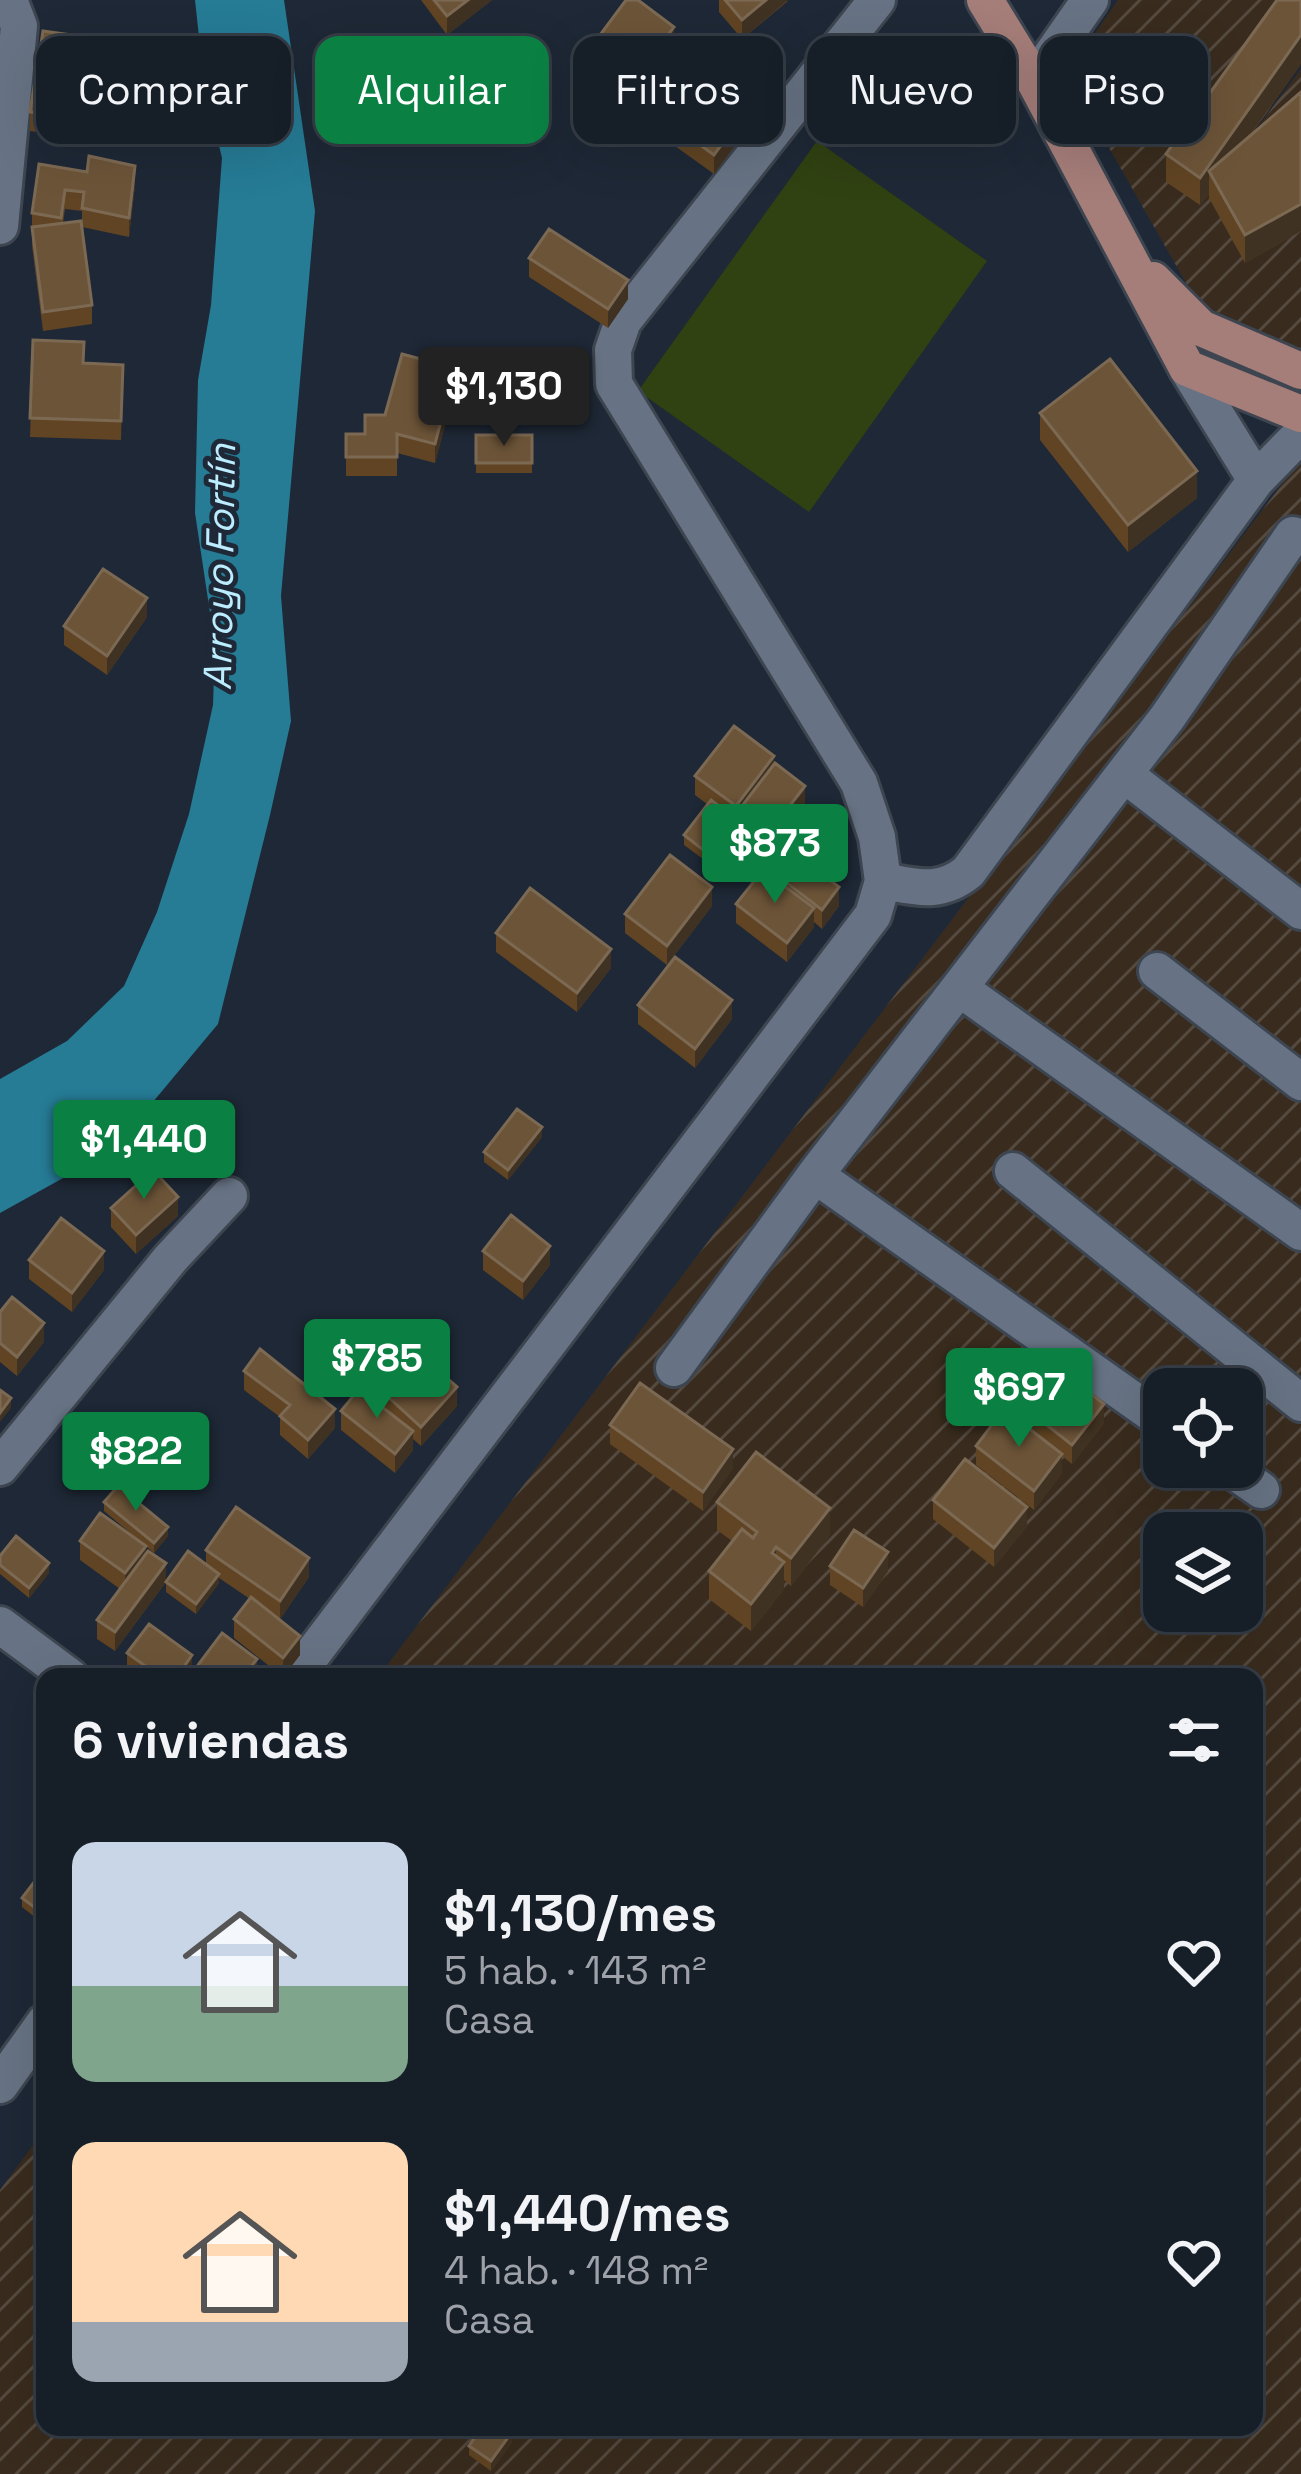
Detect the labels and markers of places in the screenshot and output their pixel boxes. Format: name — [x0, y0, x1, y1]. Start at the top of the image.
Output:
pin: $1,130 — [406, 347, 602, 449]
pin: $873 — [704, 804, 846, 906]
pin: $1,440 — [46, 1100, 242, 1202]
pin: $785 — [306, 1319, 448, 1421]
pin: $697 — [948, 1348, 1090, 1450]
pin: $822 — [65, 1412, 207, 1514]

